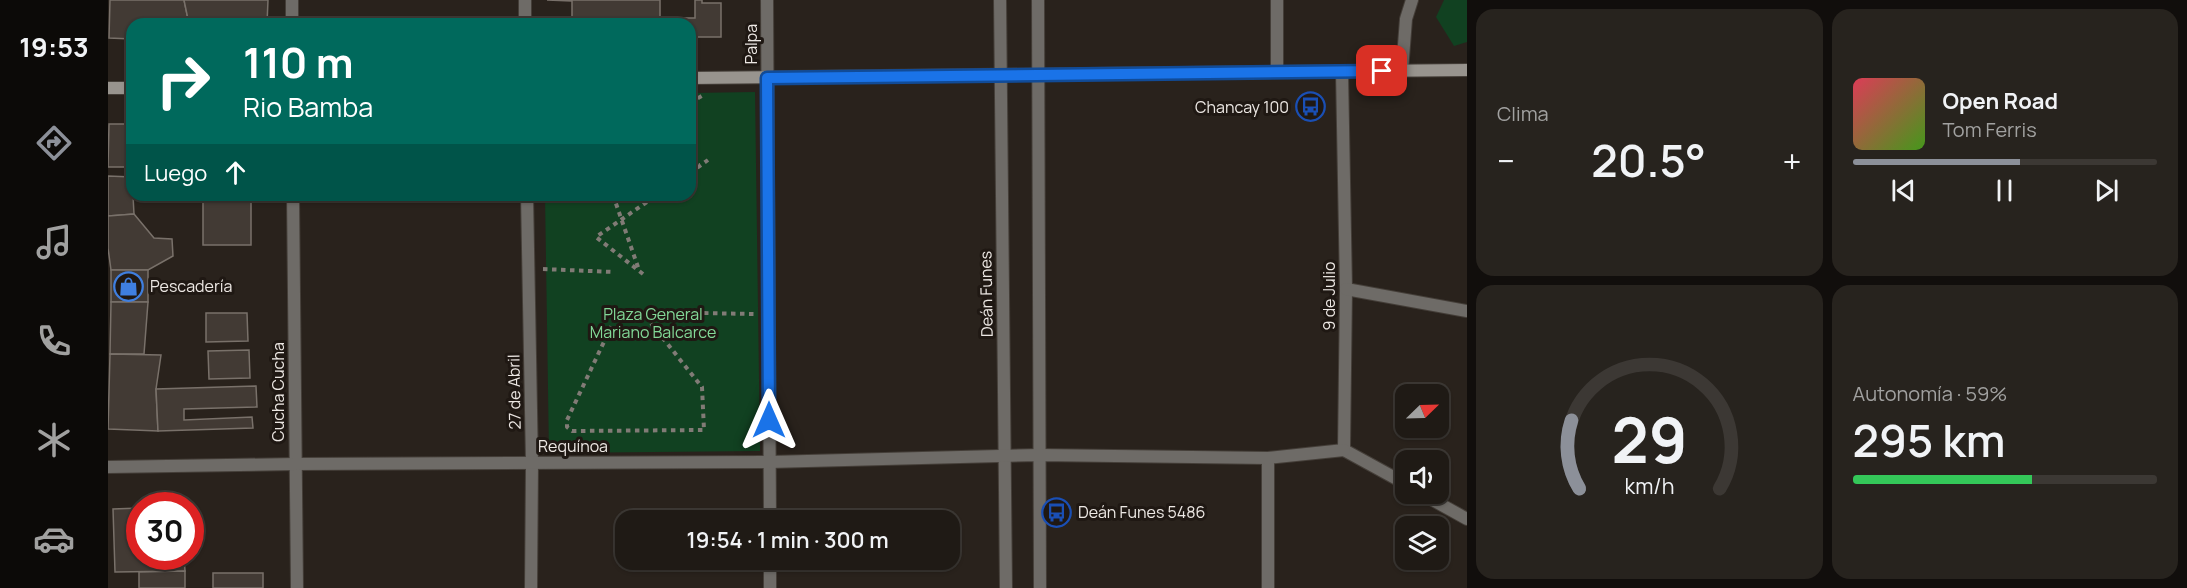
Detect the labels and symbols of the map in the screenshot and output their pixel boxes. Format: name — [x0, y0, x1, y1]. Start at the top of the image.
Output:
street label: Palpa — [740, 24, 762, 64]
pin — [1356, 45, 1407, 96]
bus stop icon: Chancay 100 — [1294, 91, 1326, 123]
place label: Chancay 100 — [1195, 96, 1289, 118]
street label: Deán Funes — [974, 251, 998, 337]
street label: 9 de Julio — [1318, 261, 1340, 331]
shop icon: Pescadería — [113, 270, 145, 302]
place label: Pescadería — [150, 275, 232, 297]
park label: Plaza General Mariano Balcarce — [590, 303, 716, 343]
street label: Cucha Cucha — [267, 342, 289, 442]
street label: 27 de Abril — [502, 354, 526, 430]
north arrow — [1395, 384, 1449, 438]
position arrow — [737, 388, 801, 452]
street label: Requínoa — [538, 435, 608, 457]
speed limit sign: 30 — [126, 492, 204, 570]
bus stop icon: Deán Funes 5486 — [1041, 496, 1073, 528]
place label: Deán Funes 5486 — [1078, 501, 1205, 523]

